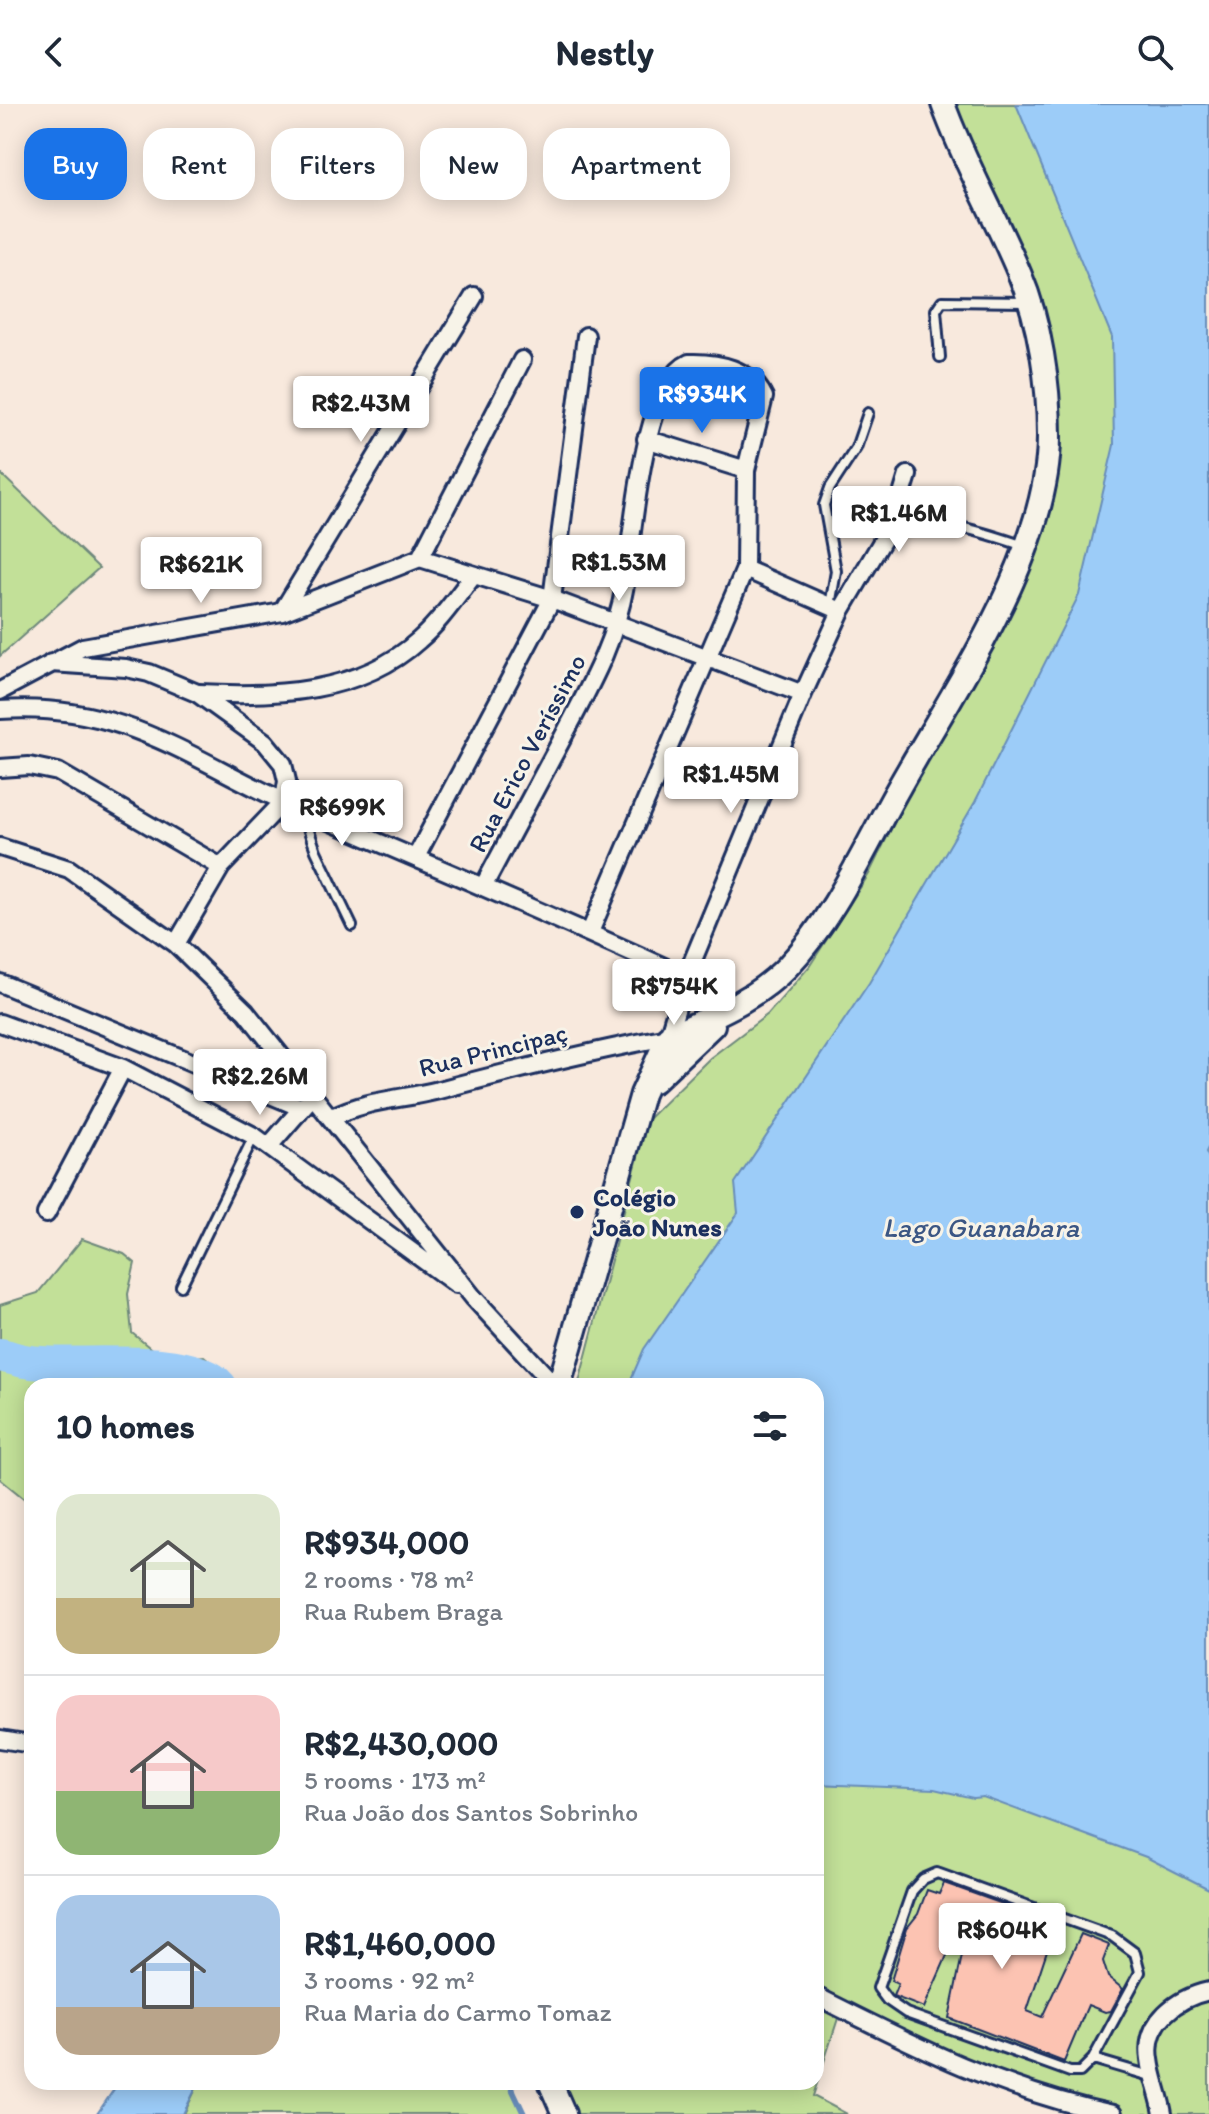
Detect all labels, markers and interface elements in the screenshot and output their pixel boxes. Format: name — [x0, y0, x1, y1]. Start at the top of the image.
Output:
icon: back — [32, 30, 76, 74]
icon: search — [1133, 30, 1177, 74]
text: Nestly — [555, 31, 654, 74]
chip: Buy — [24, 128, 127, 200]
chip: Rent — [143, 128, 255, 200]
chip: Filters — [271, 128, 404, 200]
chip: New — [420, 128, 527, 200]
chip: Apartment — [543, 128, 730, 200]
pin: R$934K — [637, 367, 767, 435]
pin: R$2.43M — [287, 376, 435, 444]
text: R$934K — [658, 377, 746, 409]
text: R$2.43M — [311, 386, 411, 418]
pin: R$1.46M — [825, 486, 973, 554]
text: R$1.46M — [850, 496, 948, 528]
pin: R$1.53M — [545, 535, 693, 603]
pin: R$621K — [136, 537, 266, 605]
text: R$1.53M — [571, 545, 667, 577]
text: R$621K — [159, 547, 243, 579]
street label: Rua Erico Veríssimo — [461, 648, 593, 858]
pin: R$1.45M — [657, 747, 805, 815]
text: R$1.45M — [682, 757, 780, 789]
pin: R$699K — [277, 780, 407, 848]
text: R$699K — [299, 790, 385, 822]
pin: R$754K — [609, 959, 739, 1027]
text: R$754K — [630, 969, 718, 1001]
street label: Rua Principaç — [415, 1016, 571, 1084]
pin: R$2.26M — [186, 1049, 334, 1117]
text: R$2.26M — [211, 1059, 309, 1091]
place label: Colégio João Nunes — [592, 1181, 722, 1243]
marker: Colégio João Nunes — [568, 1203, 586, 1221]
water label: Lago Guanabara — [883, 1210, 1080, 1244]
icon: filters — [748, 1404, 792, 1448]
text: 10 homes — [56, 1406, 195, 1447]
text: R$934,000 — [304, 1522, 469, 1563]
icon: home — [120, 1526, 216, 1622]
text: 2 rooms · 78 m² — [304, 1563, 474, 1595]
text: Rua Rubem Braga — [304, 1595, 503, 1627]
text: R$2,430,000 — [304, 1723, 499, 1764]
icon: home — [120, 1727, 216, 1823]
text: 5 rooms · 173 m² — [304, 1764, 486, 1796]
text: Rua João dos Santos Sobrinho — [304, 1796, 638, 1828]
pin: R$604K — [937, 1903, 1067, 1971]
text: R$604K — [957, 1913, 1047, 1945]
text: R$1,460,000 — [304, 1923, 496, 1964]
icon: home — [120, 1927, 216, 2023]
text: 3 rooms · 92 m² — [304, 1964, 475, 1996]
text: Rua Maria do Carmo Tomaz — [304, 1996, 612, 2028]

